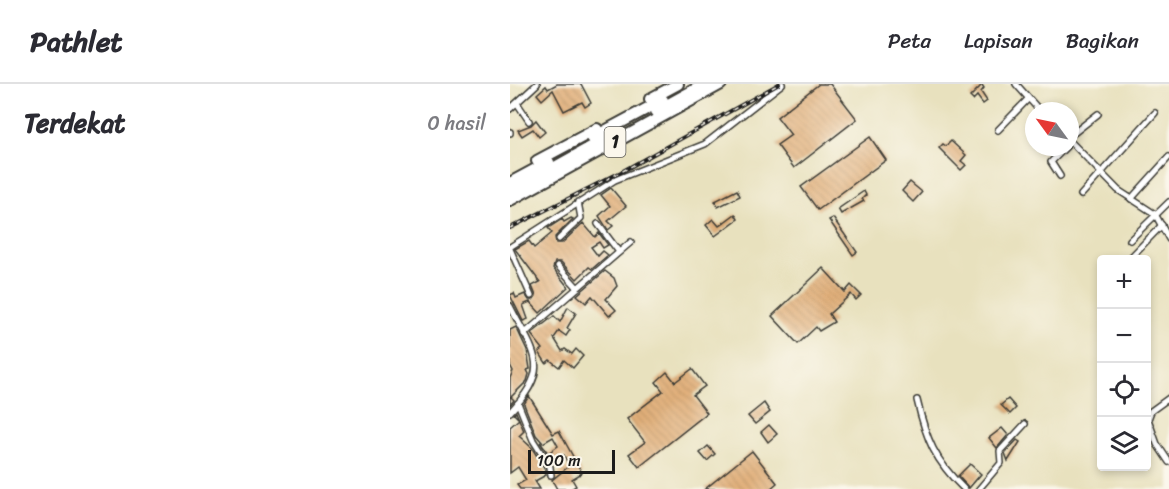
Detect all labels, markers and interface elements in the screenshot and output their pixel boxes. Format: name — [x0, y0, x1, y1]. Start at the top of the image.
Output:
text: Pathlet — [30, 17, 123, 66]
text: Peta — [888, 22, 931, 60]
text: Lapisan — [964, 22, 1033, 60]
text: Bagikan — [1066, 22, 1139, 60]
text: Terdekat — [24, 100, 125, 146]
north arrow — [1025, 102, 1079, 156]
text: 0 hasil — [427, 106, 486, 141]
road number: 1 — [604, 127, 626, 157]
map controls — [1097, 255, 1151, 471]
button: + — [1097, 255, 1151, 309]
button: − — [1097, 309, 1151, 363]
button: locate — [1097, 363, 1151, 417]
button: layers — [1097, 417, 1151, 471]
text: 100 m — [537, 446, 581, 475]
scale bar — [528, 447, 615, 474]

